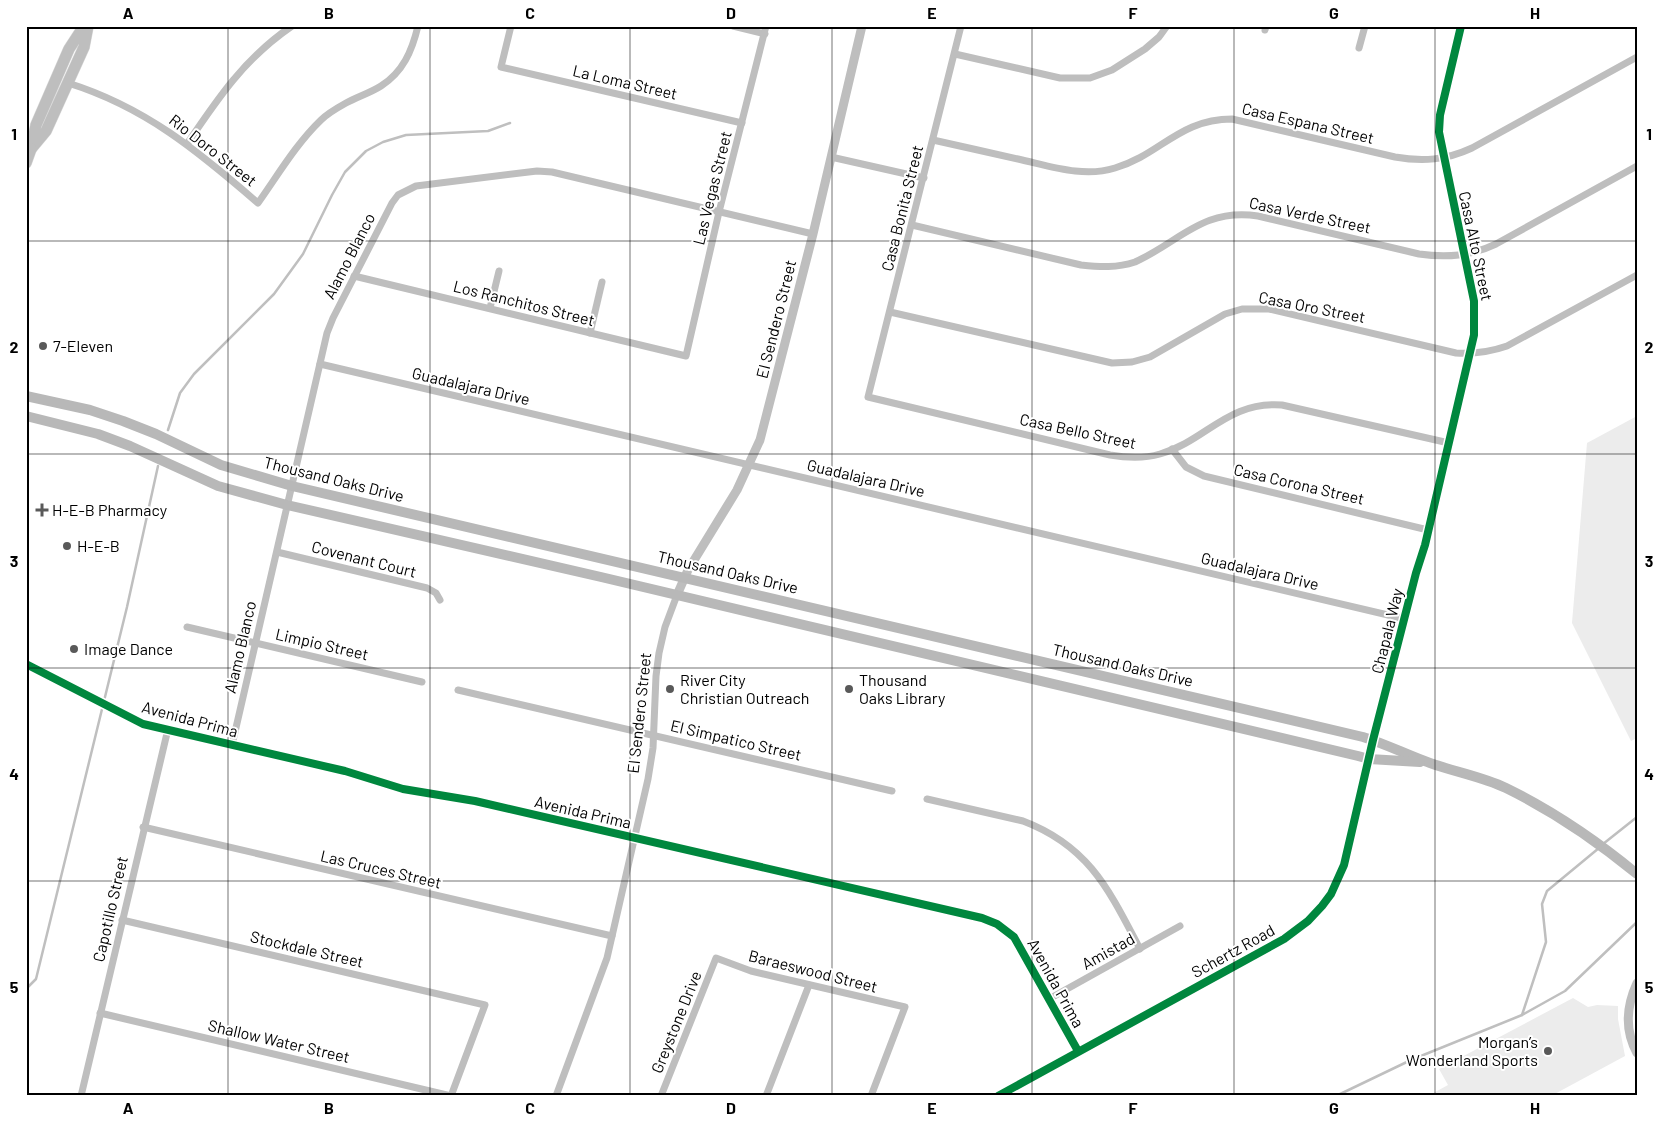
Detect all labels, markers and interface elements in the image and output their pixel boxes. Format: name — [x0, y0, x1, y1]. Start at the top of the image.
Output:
text: A — [123, 3, 134, 22]
text: B — [324, 3, 334, 22]
text: C — [525, 3, 535, 22]
text: D — [726, 3, 736, 22]
text: E — [927, 3, 937, 22]
text: F — [1129, 3, 1138, 22]
text: G — [1329, 3, 1339, 22]
text: H — [1530, 3, 1540, 22]
street label: La Loma Street — [571, 60, 679, 103]
street label: Casa Espana Street — [1240, 98, 1376, 147]
street label: Rio Doro Street — [166, 110, 261, 190]
text: 1 — [11, 124, 17, 143]
text: 1 — [1646, 124, 1652, 143]
street label: Las Vegas Street — [688, 129, 735, 247]
street label: Casa Bonita Street — [877, 143, 926, 273]
street label: Casa Alto Street — [1456, 189, 1497, 302]
street label: Casa Verde Street — [1248, 192, 1373, 237]
street label: Alamo Blanco — [319, 210, 378, 302]
street label: El Sendero Street — [752, 258, 799, 380]
street label: Los Ranchitos Street — [451, 276, 597, 329]
street label: Casa Oro Street — [1257, 287, 1367, 326]
place label: 7-Eleven — [53, 336, 113, 355]
text: 2 — [10, 337, 19, 356]
text: 2 — [1645, 337, 1654, 356]
marker: 7-Eleven — [37, 340, 49, 352]
street label: Guadalajara Drive — [410, 363, 532, 408]
street label: Casa Bello Street — [1018, 409, 1138, 452]
street label: Thousand Oaks Drive — [262, 452, 406, 505]
street label: Guadalajara Drive — [805, 455, 927, 500]
street label: Casa Corona Street — [1232, 459, 1366, 508]
place label: H-E-B Pharmacy — [52, 500, 168, 519]
marker: H-E-B Pharmacy — [36, 504, 48, 516]
place label: H-E-B — [77, 536, 120, 555]
street label: Covenant Court — [310, 536, 418, 581]
marker: H-E-B — [61, 540, 73, 552]
street label: Thousand Oaks Drive — [656, 546, 800, 597]
street label: Guadalajara Drive — [1199, 548, 1321, 593]
text: 3 — [10, 551, 18, 570]
text: 3 — [1645, 551, 1653, 570]
street label: Chapala Way — [1367, 586, 1406, 676]
street label: Alamo Blanco — [220, 599, 259, 695]
street label: Limpio Street — [274, 624, 370, 663]
place label: Image Dance — [84, 639, 173, 658]
street label: Thousand Oaks Drive — [1051, 639, 1195, 690]
marker: Image Dance — [68, 643, 80, 655]
street label: El Sendero Street — [623, 652, 654, 774]
place label: River City Christian Outreach — [680, 670, 810, 707]
place label: Thousand Oaks Library — [859, 670, 946, 707]
marker: River City Christian Outreach — [664, 683, 676, 695]
marker: Thousand Oaks Library — [843, 683, 855, 695]
street label: Avenida Prima — [140, 697, 240, 740]
street label: El Simpatico Street — [669, 715, 804, 764]
text: 4 — [9, 764, 19, 783]
text: 4 — [1644, 764, 1654, 783]
street label: Avenida Prima — [533, 791, 633, 832]
street label: Las Cruces Street — [319, 845, 443, 892]
street label: Capotillo Street — [88, 854, 131, 964]
street label: Schertz Road — [1188, 920, 1278, 981]
street label: Stockdale Street — [249, 926, 366, 971]
street label: Amistad — [1078, 928, 1137, 973]
street label: Avenida Prima — [1024, 935, 1089, 1031]
street label: Baraeswood Street — [747, 945, 879, 996]
street label: Greystone Drive — [646, 968, 705, 1076]
text: 5 — [10, 977, 19, 996]
text: 5 — [1645, 977, 1654, 996]
street label: Shallow Water Street — [206, 1015, 352, 1066]
place label: Morgan’s Wonderland Sports — [1406, 1032, 1538, 1069]
marker: Morgan’s Wonderland Sports — [1542, 1045, 1554, 1057]
text: A — [123, 1098, 134, 1117]
text: B — [324, 1098, 334, 1117]
text: C — [525, 1098, 535, 1117]
text: D — [726, 1098, 736, 1117]
text: E — [927, 1098, 937, 1117]
text: F — [1129, 1098, 1138, 1117]
text: G — [1329, 1098, 1339, 1117]
text: H — [1530, 1098, 1540, 1117]

